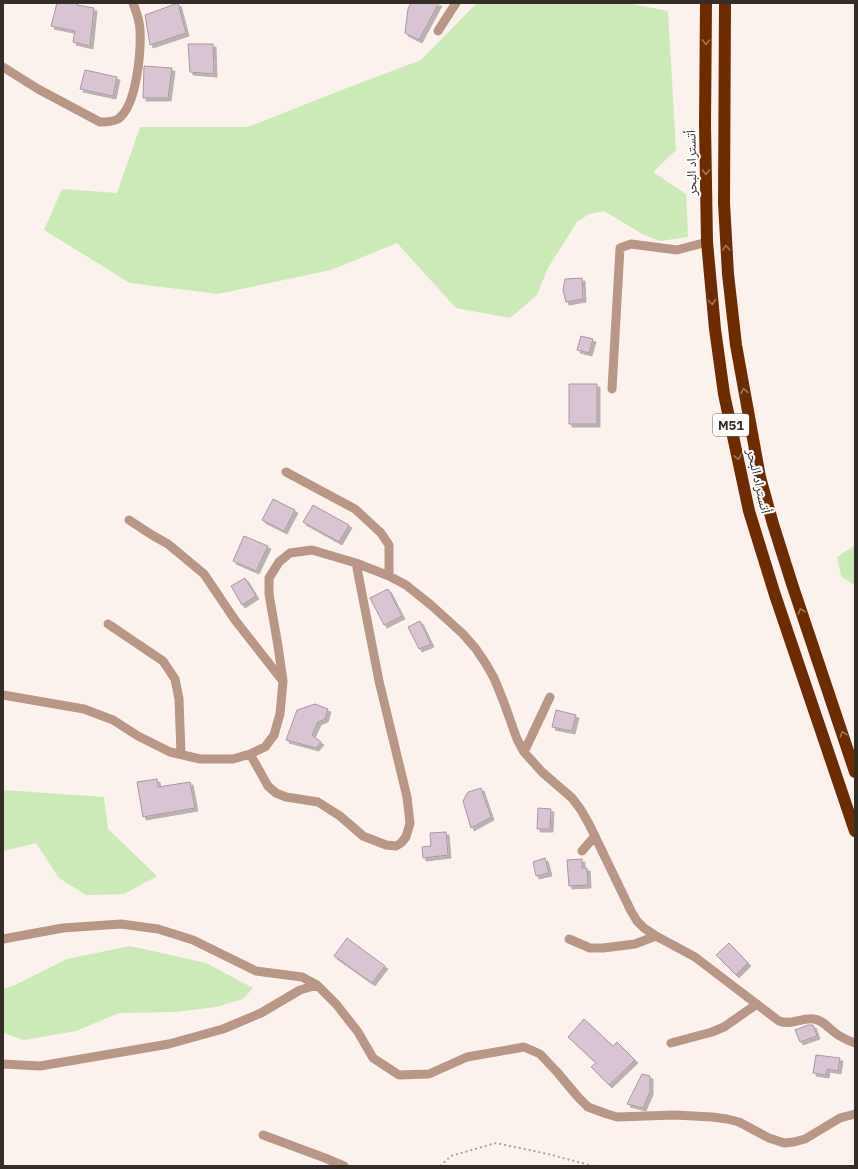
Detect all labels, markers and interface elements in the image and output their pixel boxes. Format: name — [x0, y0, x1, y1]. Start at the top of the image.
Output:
one-way arrow — [702, 39, 710, 45]
street label: أتستراد البحر — [681, 130, 701, 197]
one-way arrow — [702, 169, 710, 175]
one-way arrow — [722, 245, 731, 251]
one-way arrow — [708, 299, 717, 305]
one-way arrow — [740, 388, 749, 394]
road number: M51 — [713, 414, 749, 436]
street label: أتستراد البحر — [743, 446, 775, 515]
one-way arrow — [733, 454, 741, 461]
one-way arrow — [797, 608, 806, 615]
one-way arrow — [839, 731, 848, 738]

